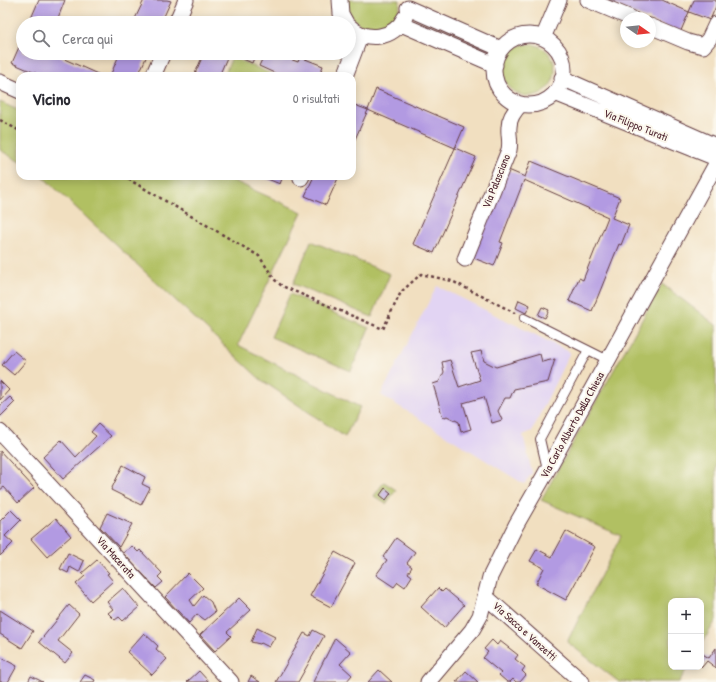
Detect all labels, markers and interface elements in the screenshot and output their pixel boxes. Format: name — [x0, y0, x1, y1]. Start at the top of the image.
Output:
north arrow — [620, 12, 656, 48]
search box — [16, 16, 356, 60]
icon: search — [30, 27, 52, 49]
text: Cerca qui — [62, 28, 113, 49]
text: Vicino — [32, 87, 70, 110]
text: 0 risultati — [293, 89, 340, 107]
street label: Via Filippo Turati — [602, 106, 670, 144]
street label: Via Palasciano — [479, 151, 513, 210]
street label: Via Carlo Alberto Dalla Chiesa — [537, 369, 607, 481]
street label: Via Macerata — [94, 533, 139, 581]
street label: Via Sacco e Vanzetti — [490, 598, 560, 664]
map controls — [668, 598, 704, 670]
button: + — [668, 598, 704, 634]
button: − — [668, 634, 704, 670]

